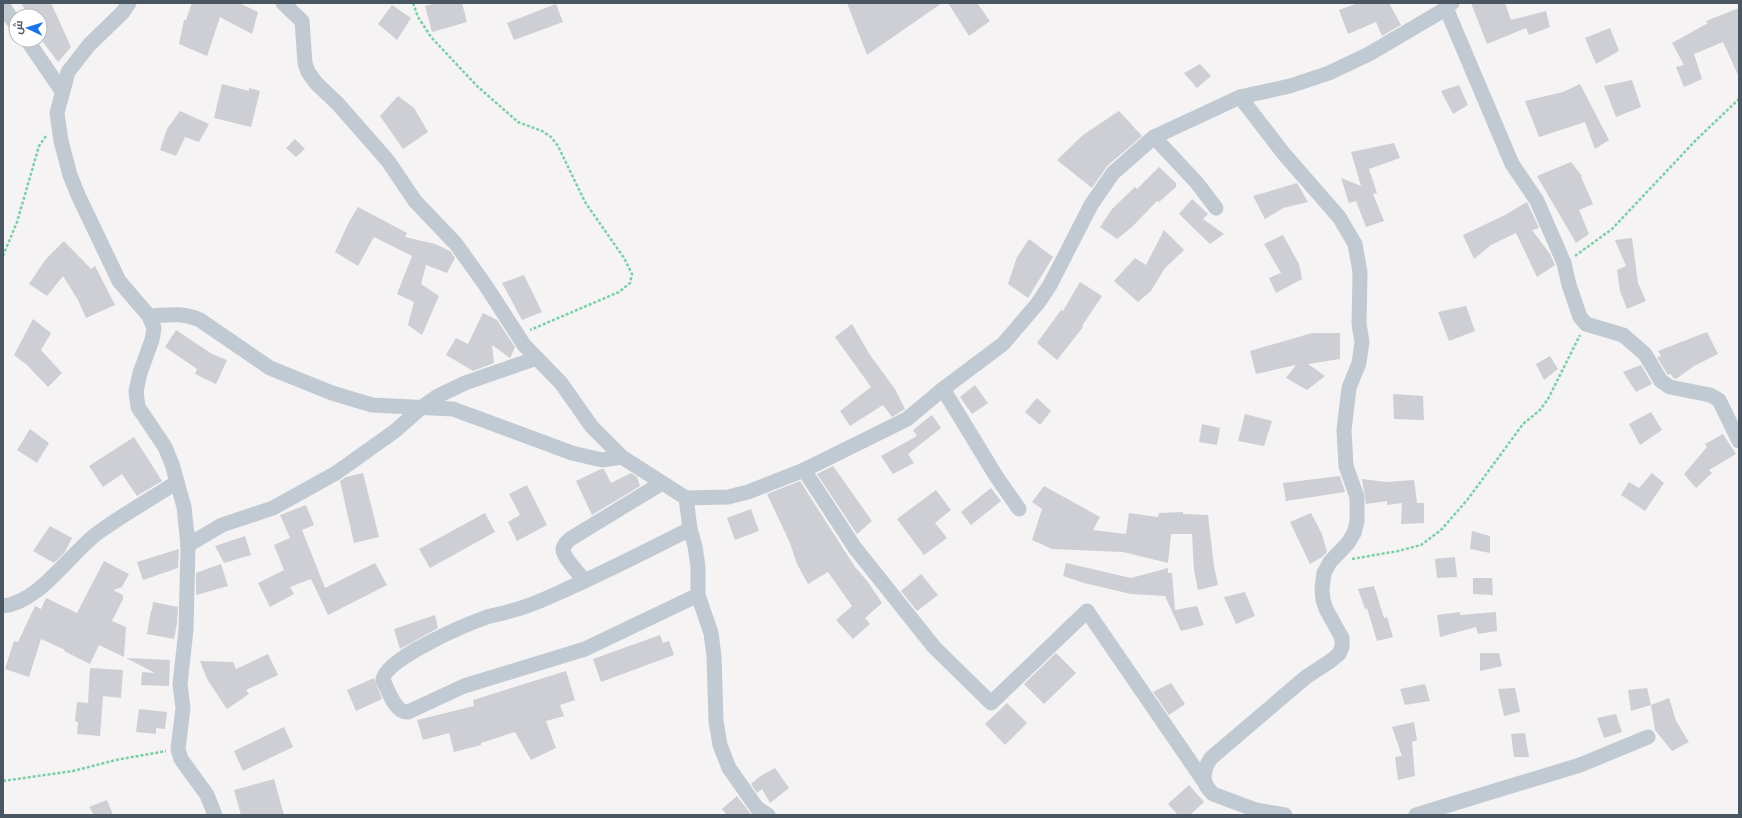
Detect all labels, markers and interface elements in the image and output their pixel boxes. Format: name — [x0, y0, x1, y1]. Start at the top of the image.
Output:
north arrow — [8, 8, 48, 48]
text: ش — [10, 20, 26, 35]

